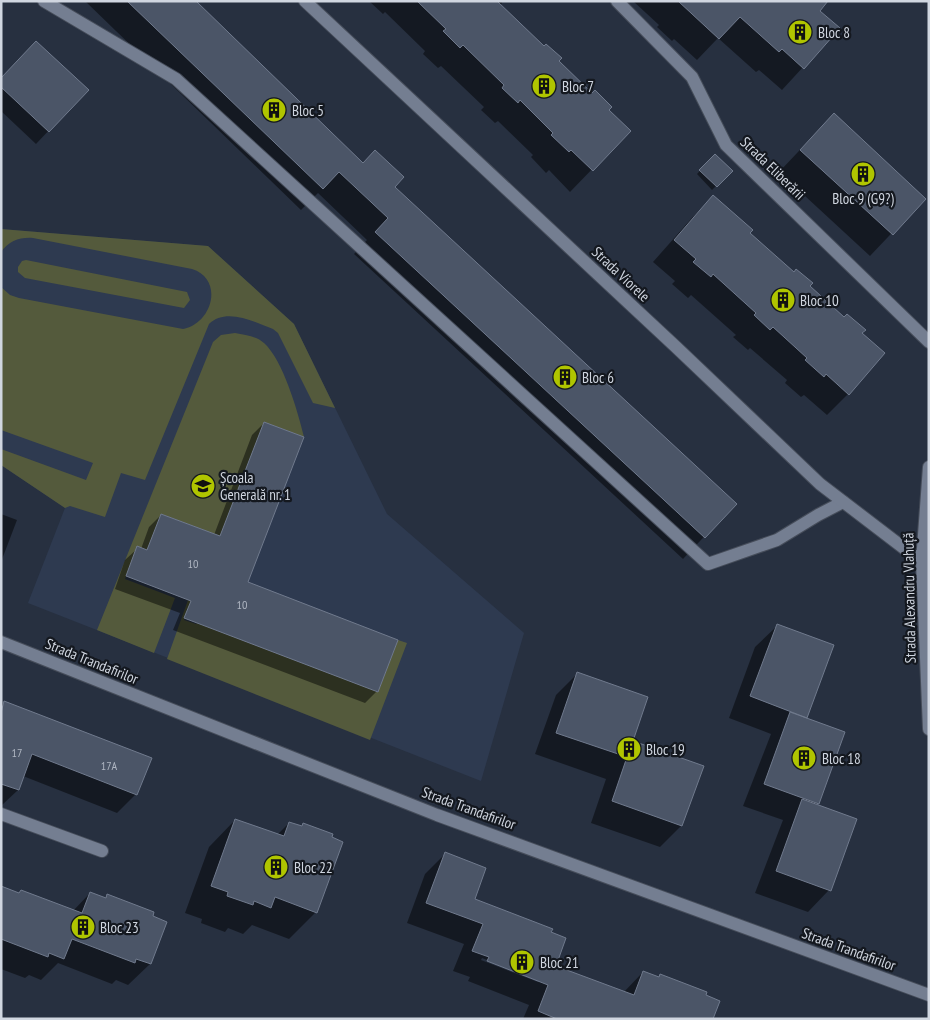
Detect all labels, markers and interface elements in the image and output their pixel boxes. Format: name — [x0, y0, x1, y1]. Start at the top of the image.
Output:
building icon: Bloc 8 — [787, 19, 813, 45]
place label: Bloc 8 — [818, 23, 850, 42]
building icon: Bloc 7 — [531, 73, 557, 99]
place label: Bloc 7 — [562, 77, 594, 96]
building icon: Bloc 5 — [261, 97, 287, 123]
place label: Bloc 5 — [292, 101, 324, 120]
street label: Strada Eliberării — [737, 132, 809, 204]
building icon: Bloc 9 (G9?) — [850, 161, 876, 187]
place label: Bloc 9 (G9?) — [832, 189, 894, 208]
street label: Strada Viorele — [588, 242, 654, 306]
building icon: Bloc 10 — [770, 287, 796, 313]
place label: Bloc 10 — [800, 291, 839, 310]
building icon: Bloc 6 — [552, 364, 578, 390]
place label: Bloc 6 — [582, 368, 614, 387]
place label: Școala Generală nr. 1 — [220, 468, 291, 504]
school or university icon: Școala Generală nr. 1 — [190, 473, 216, 499]
street label: Strada Alexandru Vlahuță — [898, 532, 920, 664]
house number: 10 — [188, 556, 198, 571]
house number: 10 — [237, 597, 247, 612]
street label: Strada Trandafirilor — [43, 634, 142, 689]
building icon: Bloc 19 — [616, 736, 642, 762]
place label: Bloc 19 — [646, 740, 685, 759]
house number: 17 — [12, 745, 22, 760]
building icon: Bloc 18 — [791, 745, 817, 771]
place label: Bloc 18 — [822, 749, 861, 768]
house number: 17A — [101, 758, 117, 773]
street label: Strada Trandafirilor — [419, 782, 519, 834]
building icon: Bloc 22 — [263, 854, 289, 880]
place label: Bloc 22 — [294, 858, 333, 877]
building icon: Bloc 23 — [70, 914, 96, 940]
place label: Bloc 23 — [100, 918, 139, 937]
street label: Strada Trandafirilor — [799, 923, 899, 975]
building icon: Bloc 21 — [509, 949, 535, 975]
place label: Bloc 21 — [540, 953, 579, 972]

